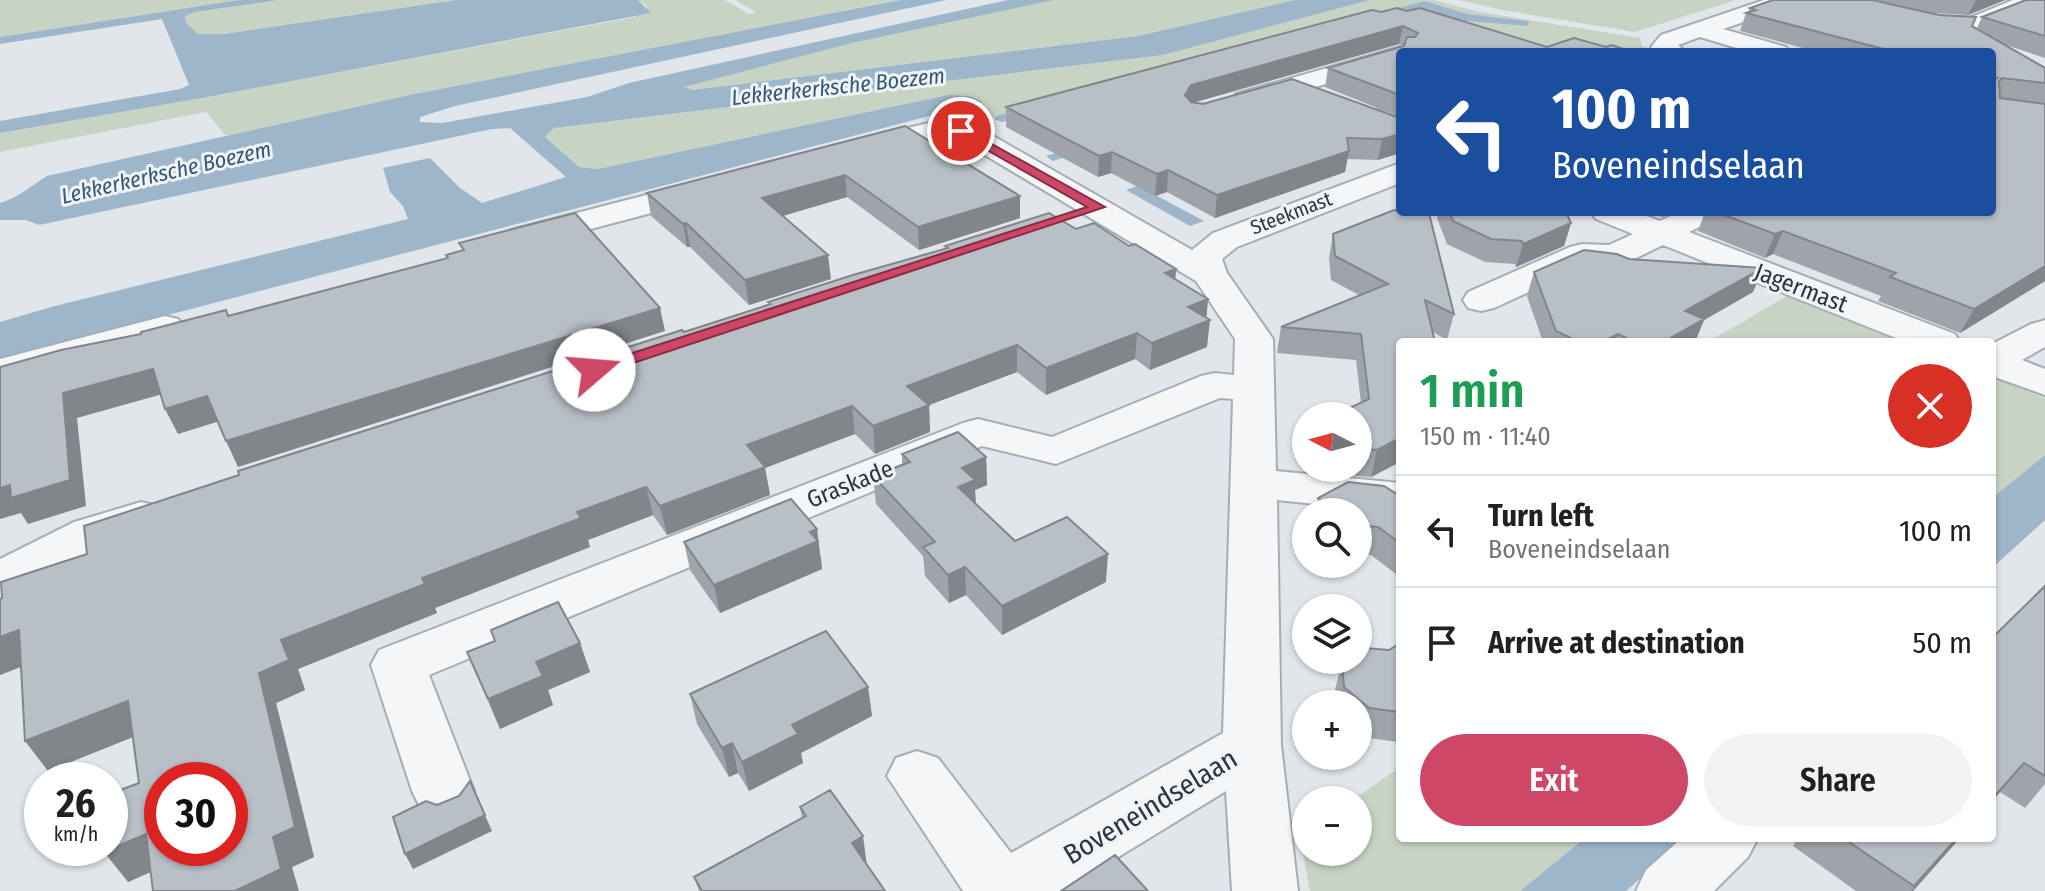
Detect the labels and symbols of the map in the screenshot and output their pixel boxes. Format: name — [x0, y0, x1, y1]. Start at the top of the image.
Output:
water label: Lekkerkerksche Boezem — [730, 62, 946, 111]
pin — [927, 97, 995, 165]
water label: Lekkerkerksche Boezem — [59, 135, 274, 210]
street label: Steekmast — [1247, 186, 1336, 240]
street label: Jagermast — [1751, 257, 1852, 319]
position arrow — [552, 328, 636, 412]
north arrow — [1292, 402, 1372, 482]
street label: Graskade — [803, 454, 897, 514]
street label: Boveneindselaan — [1057, 742, 1243, 871]
speed limit sign: 30 — [144, 762, 248, 866]

